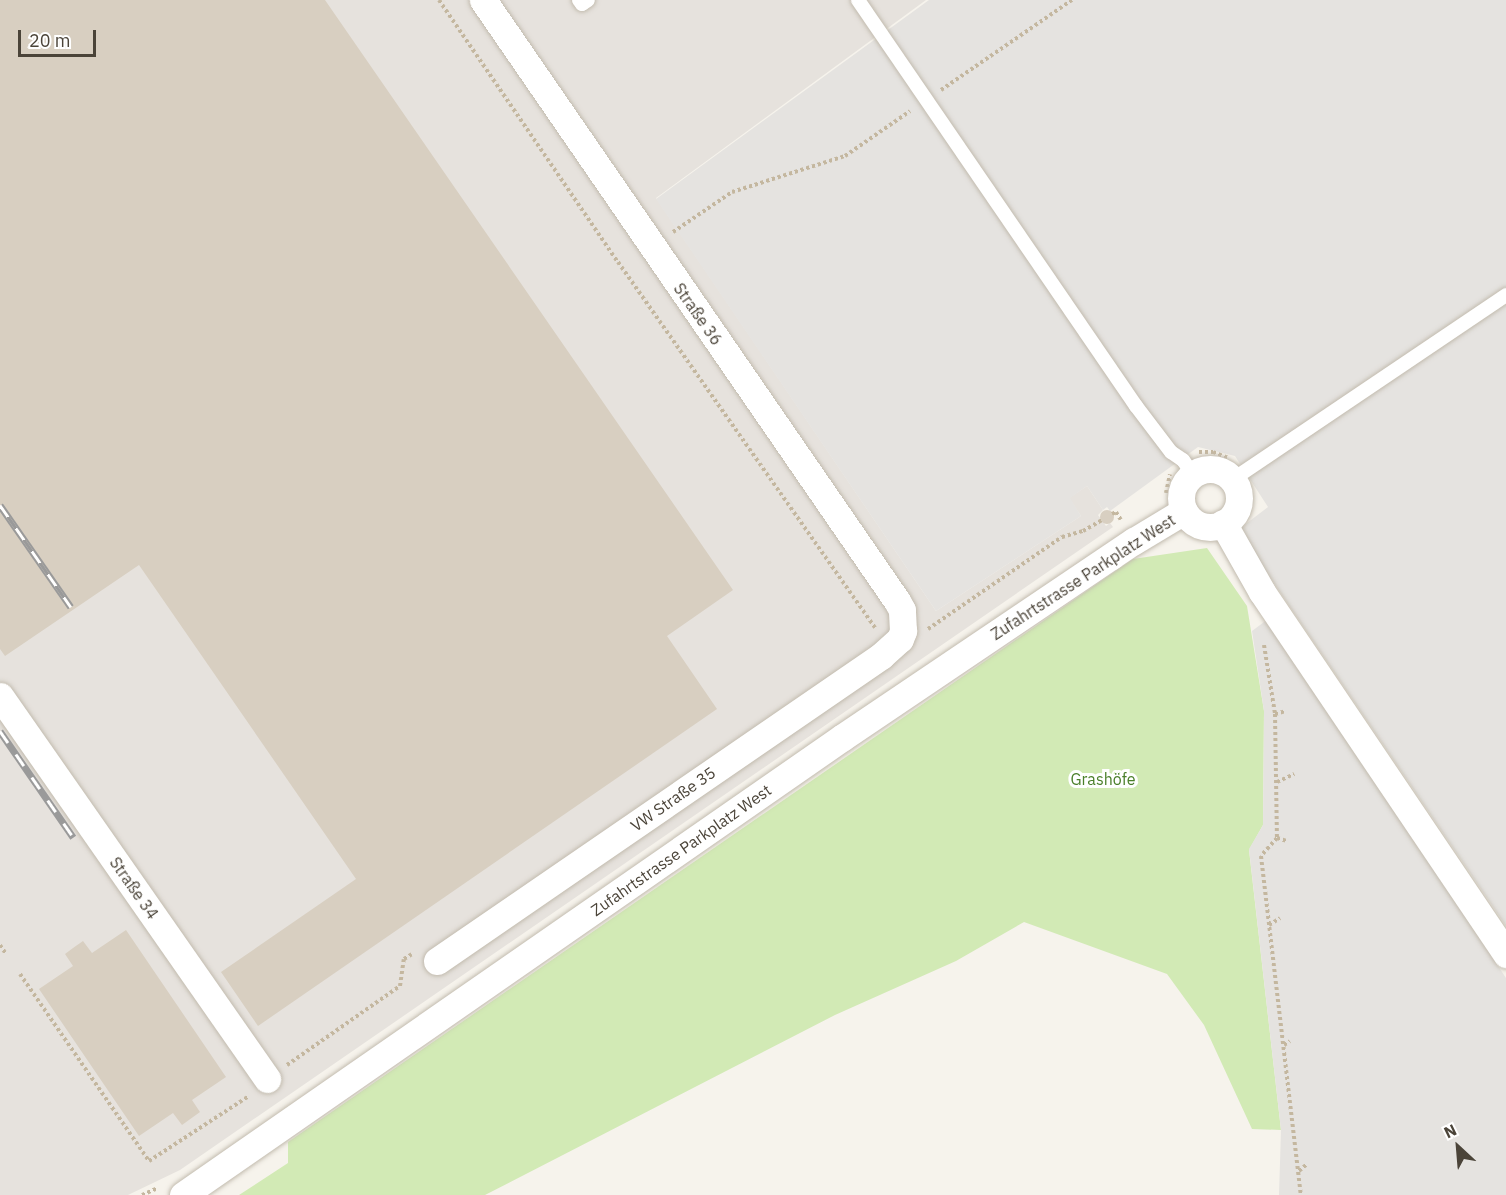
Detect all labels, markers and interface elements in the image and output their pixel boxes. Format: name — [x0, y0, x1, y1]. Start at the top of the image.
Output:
scale bar — [21, 18, 99, 56]
text: 20 m — [29, 29, 71, 52]
street label: Straße 36 — [670, 279, 726, 349]
street label: Zufahrtstrasse Parkplatz West — [987, 510, 1179, 644]
street label: VW Straße 35 — [627, 763, 719, 835]
park label: Grashöfe — [1070, 769, 1136, 789]
street label: Zufahrtstrasse Parkplatz West — [587, 780, 775, 920]
street label: Straße 34 — [106, 853, 162, 923]
north arrow — [1428, 1117, 1488, 1177]
text: N — [1441, 1119, 1460, 1142]

